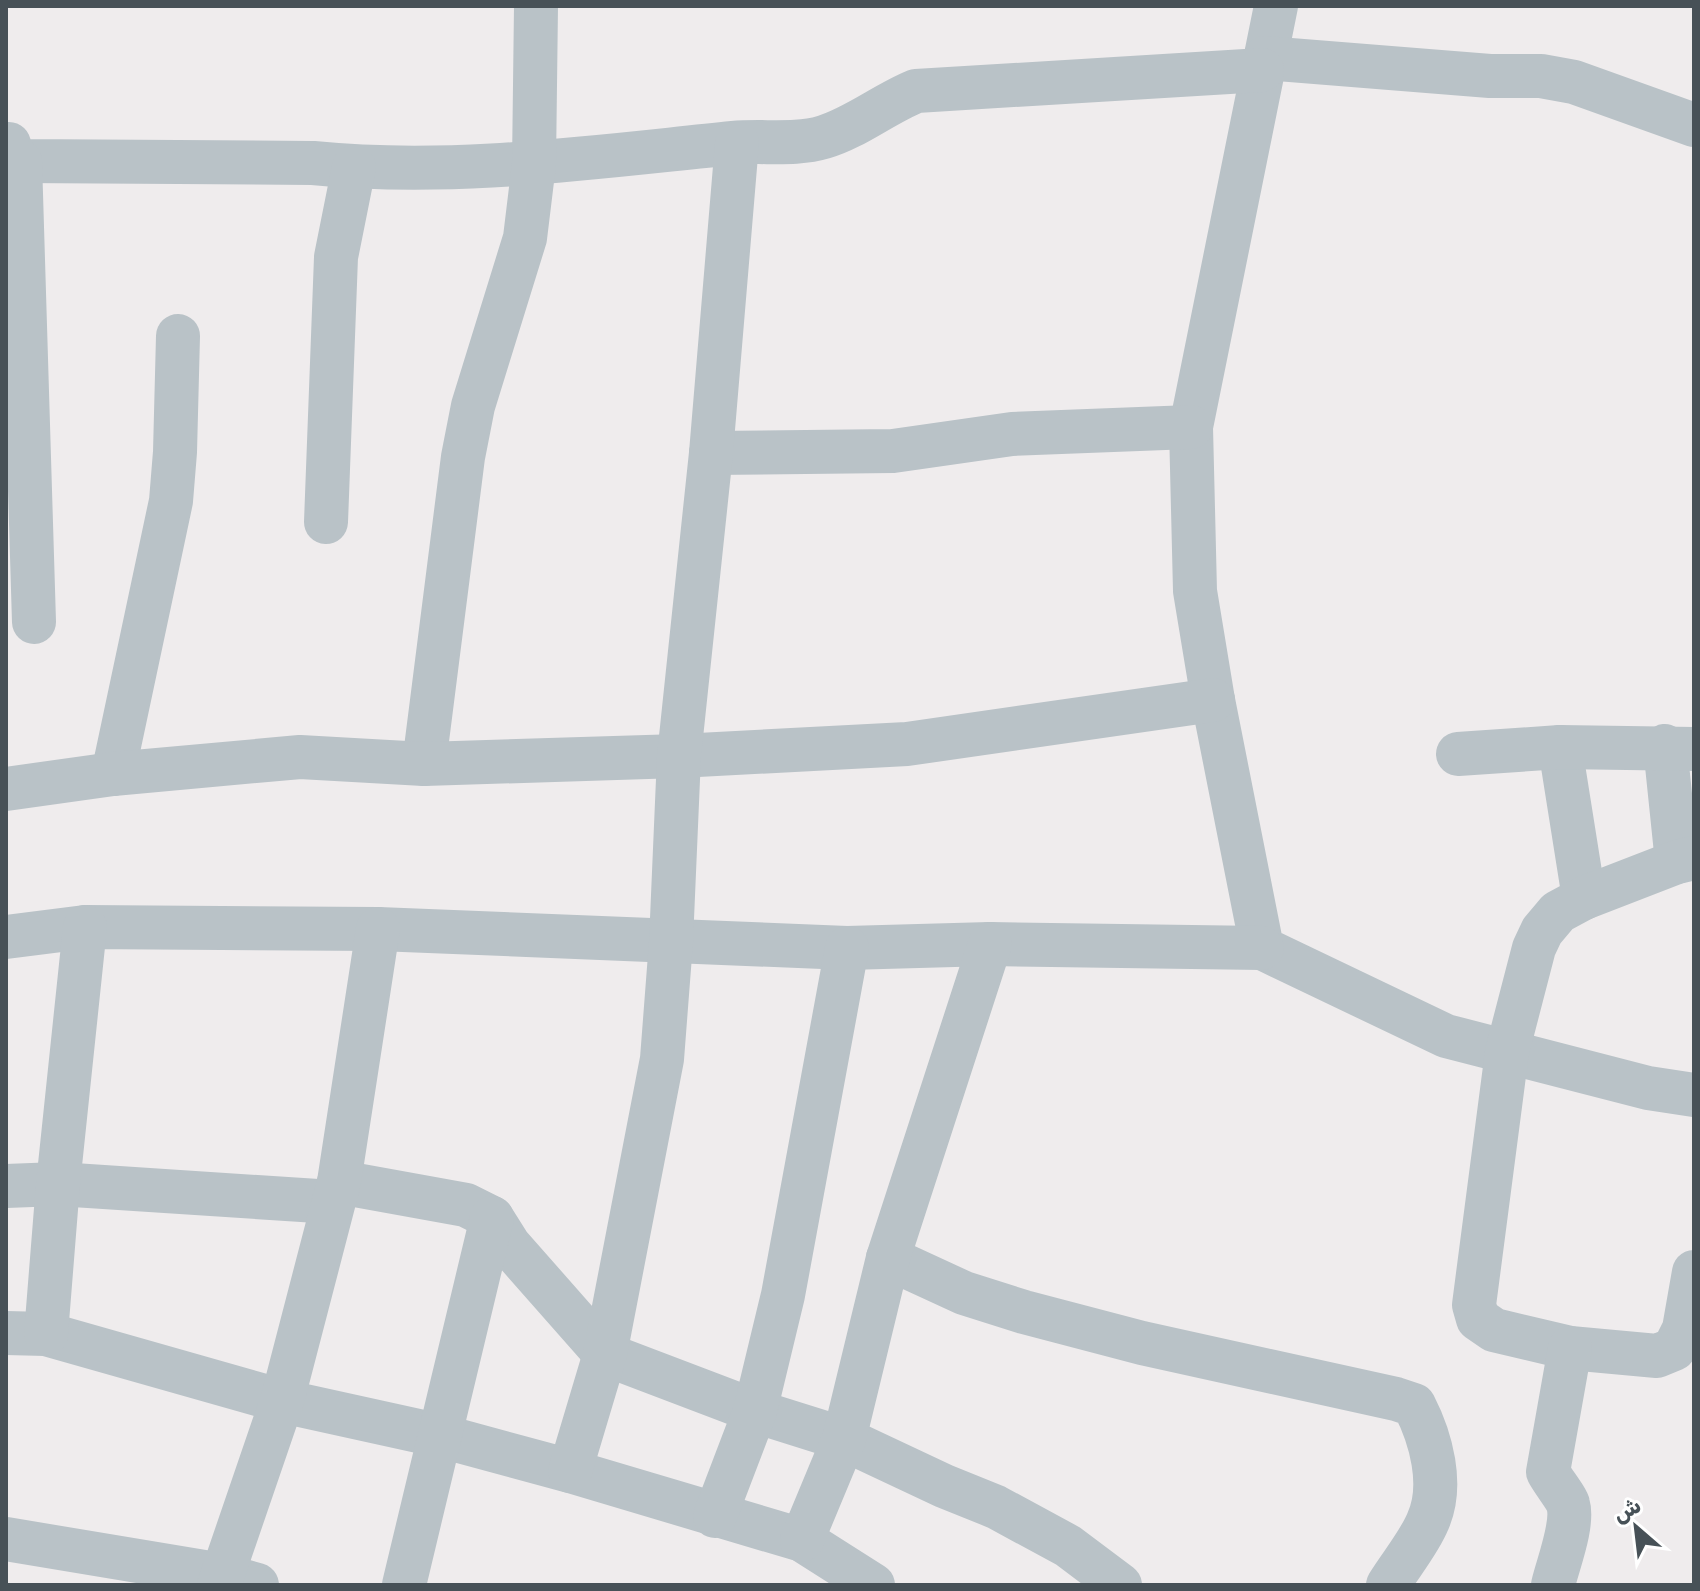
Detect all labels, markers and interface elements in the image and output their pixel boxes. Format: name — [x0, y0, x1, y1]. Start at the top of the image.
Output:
north arrow — [1596, 1487, 1676, 1567]
text: ش — [1608, 1491, 1645, 1528]

